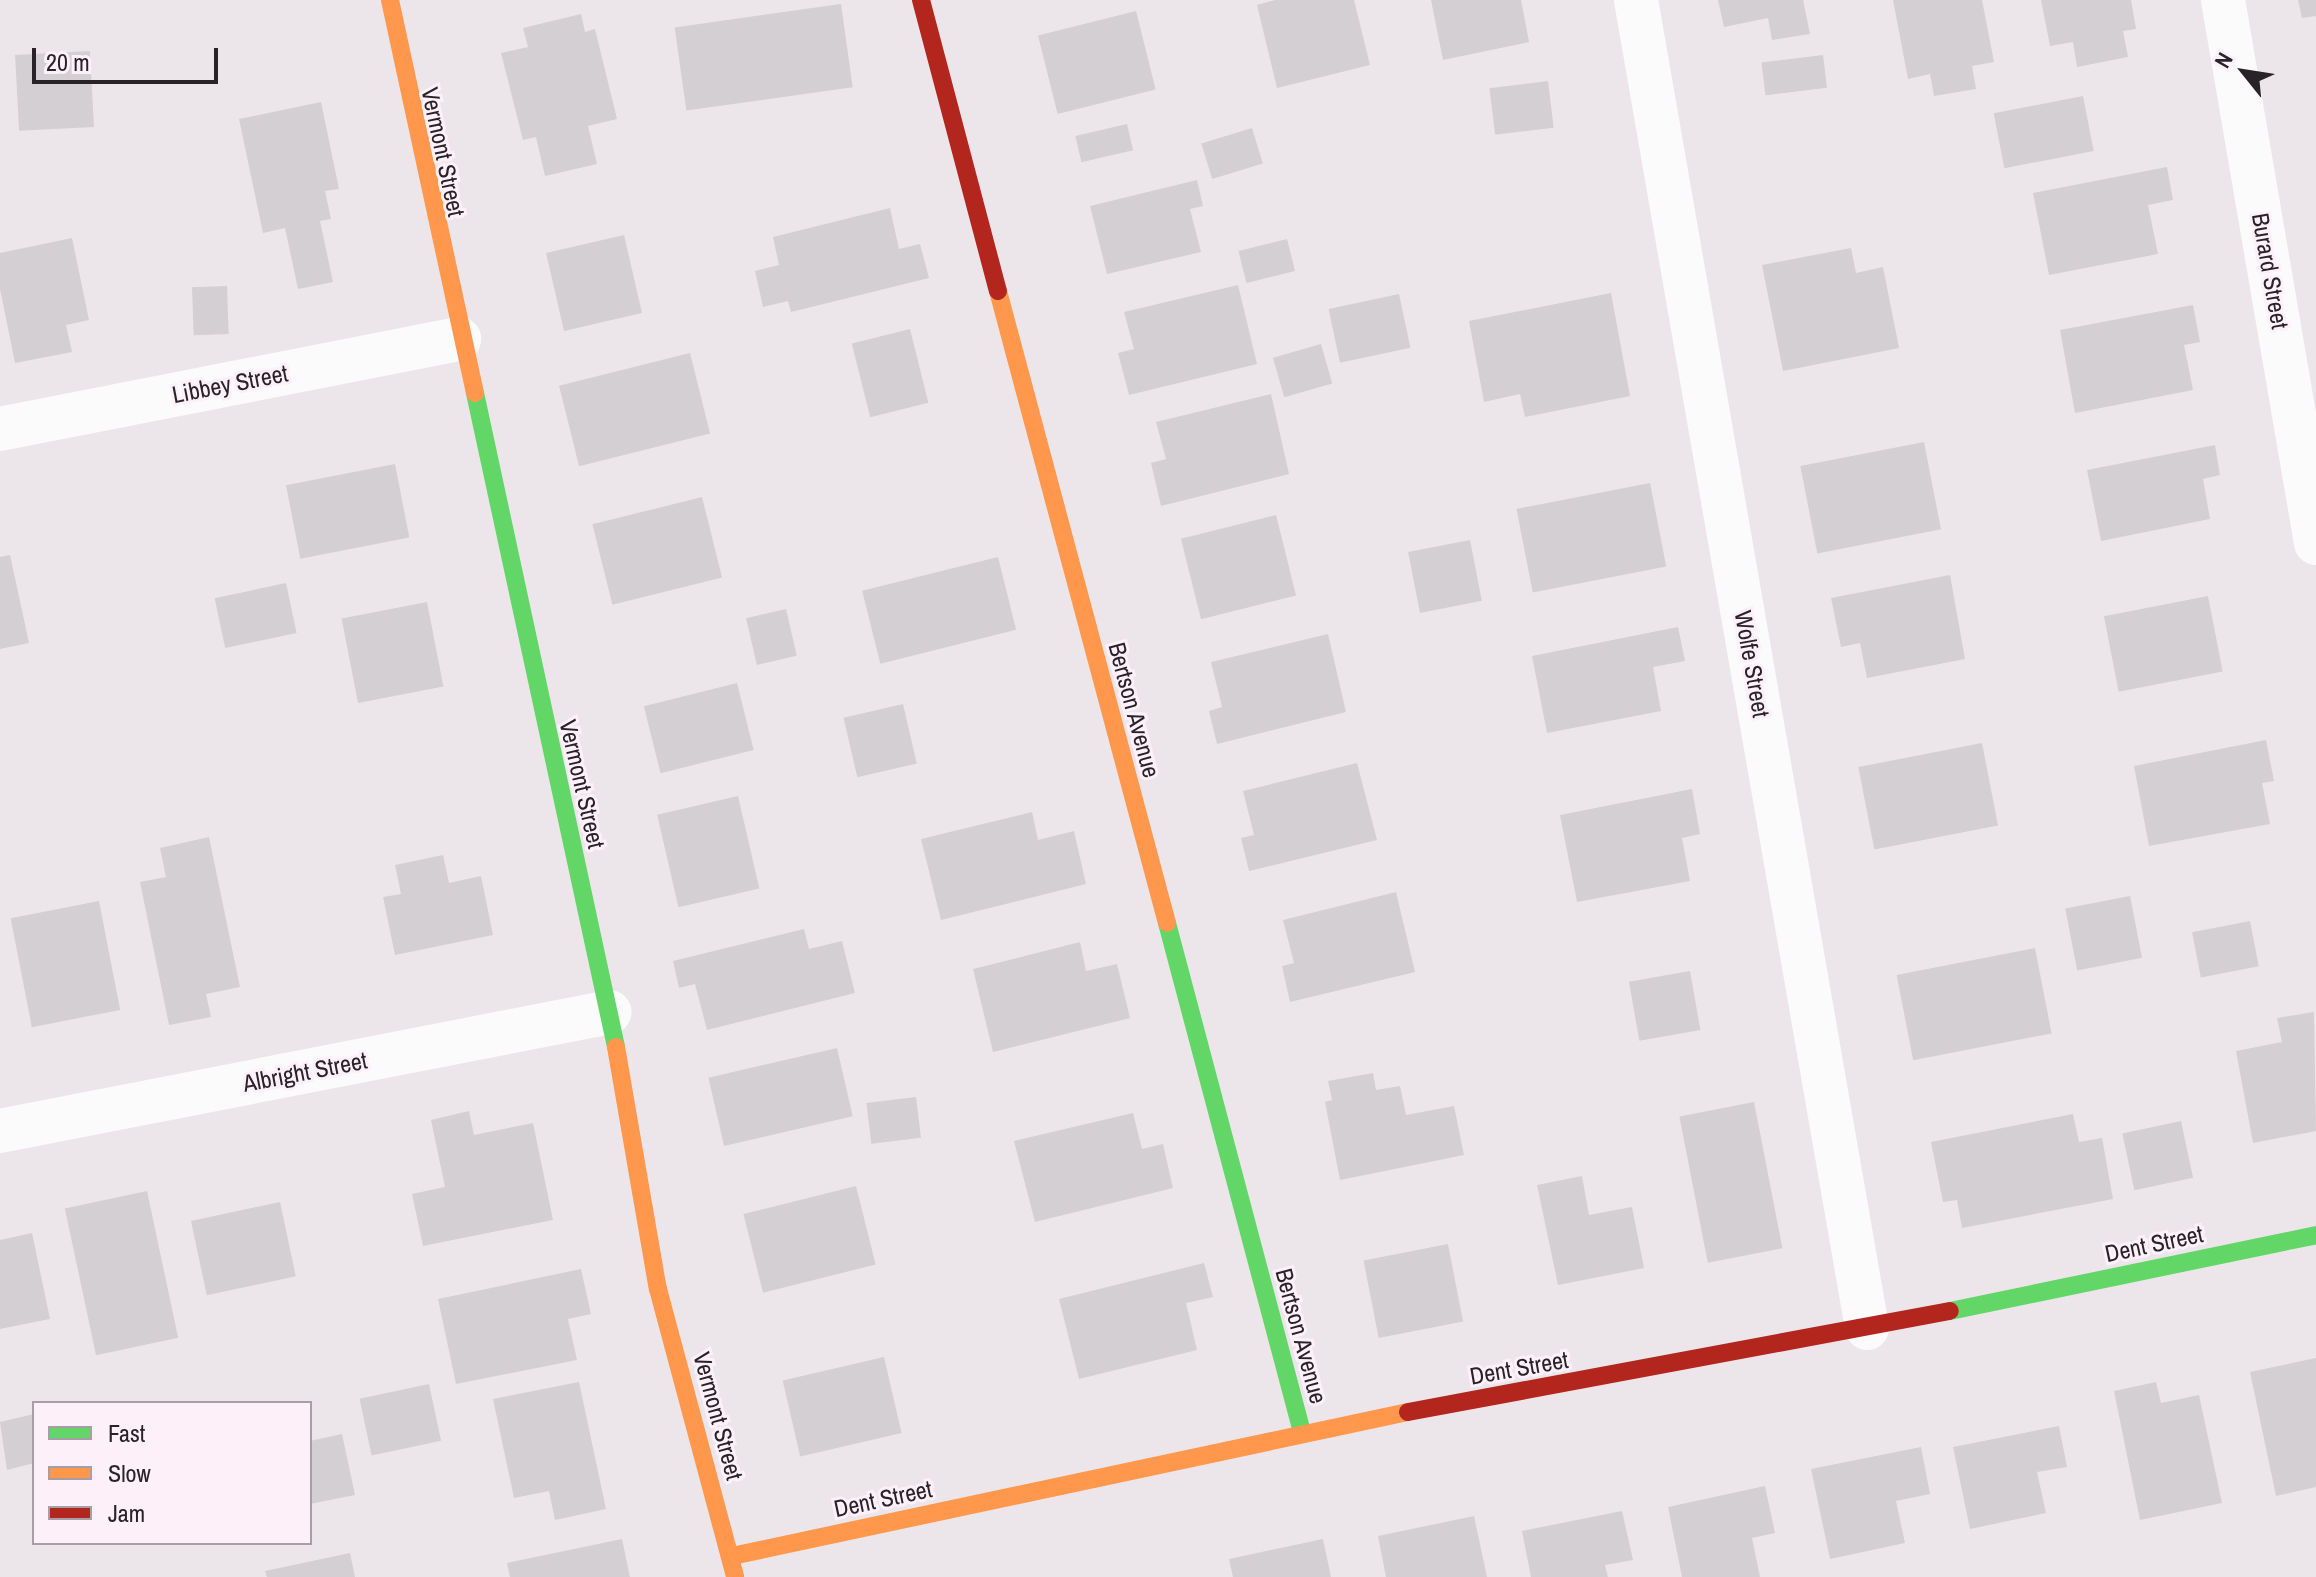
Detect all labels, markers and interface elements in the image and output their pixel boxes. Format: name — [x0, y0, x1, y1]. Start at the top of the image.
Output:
scale bar — [36, 32, 222, 82]
north arrow — [2204, 32, 2284, 112]
text: 20 m — [46, 46, 90, 78]
text: N — [2207, 47, 2239, 73]
street label: Vermont Street — [415, 85, 471, 219]
street label: Burard Street — [2246, 211, 2294, 331]
street label: Libbey Street — [170, 359, 290, 409]
street label: Wolfe Street — [1728, 608, 1776, 720]
street label: Bertson Avenue — [1102, 639, 1166, 781]
street label: Vermont Street — [553, 717, 611, 851]
street label: Albright Street — [241, 1046, 369, 1098]
street label: Dent Street — [2102, 1220, 2206, 1268]
street label: Bertson Avenue — [1269, 1265, 1333, 1407]
street label: Dent Street — [1467, 1345, 1571, 1391]
street label: Vermont Street — [687, 1349, 749, 1483]
legend — [32, 1401, 312, 1545]
text: Fast — [108, 1417, 145, 1449]
text: Slow — [108, 1457, 151, 1489]
street label: Dent Street — [831, 1475, 935, 1523]
text: Jam — [108, 1497, 145, 1529]

